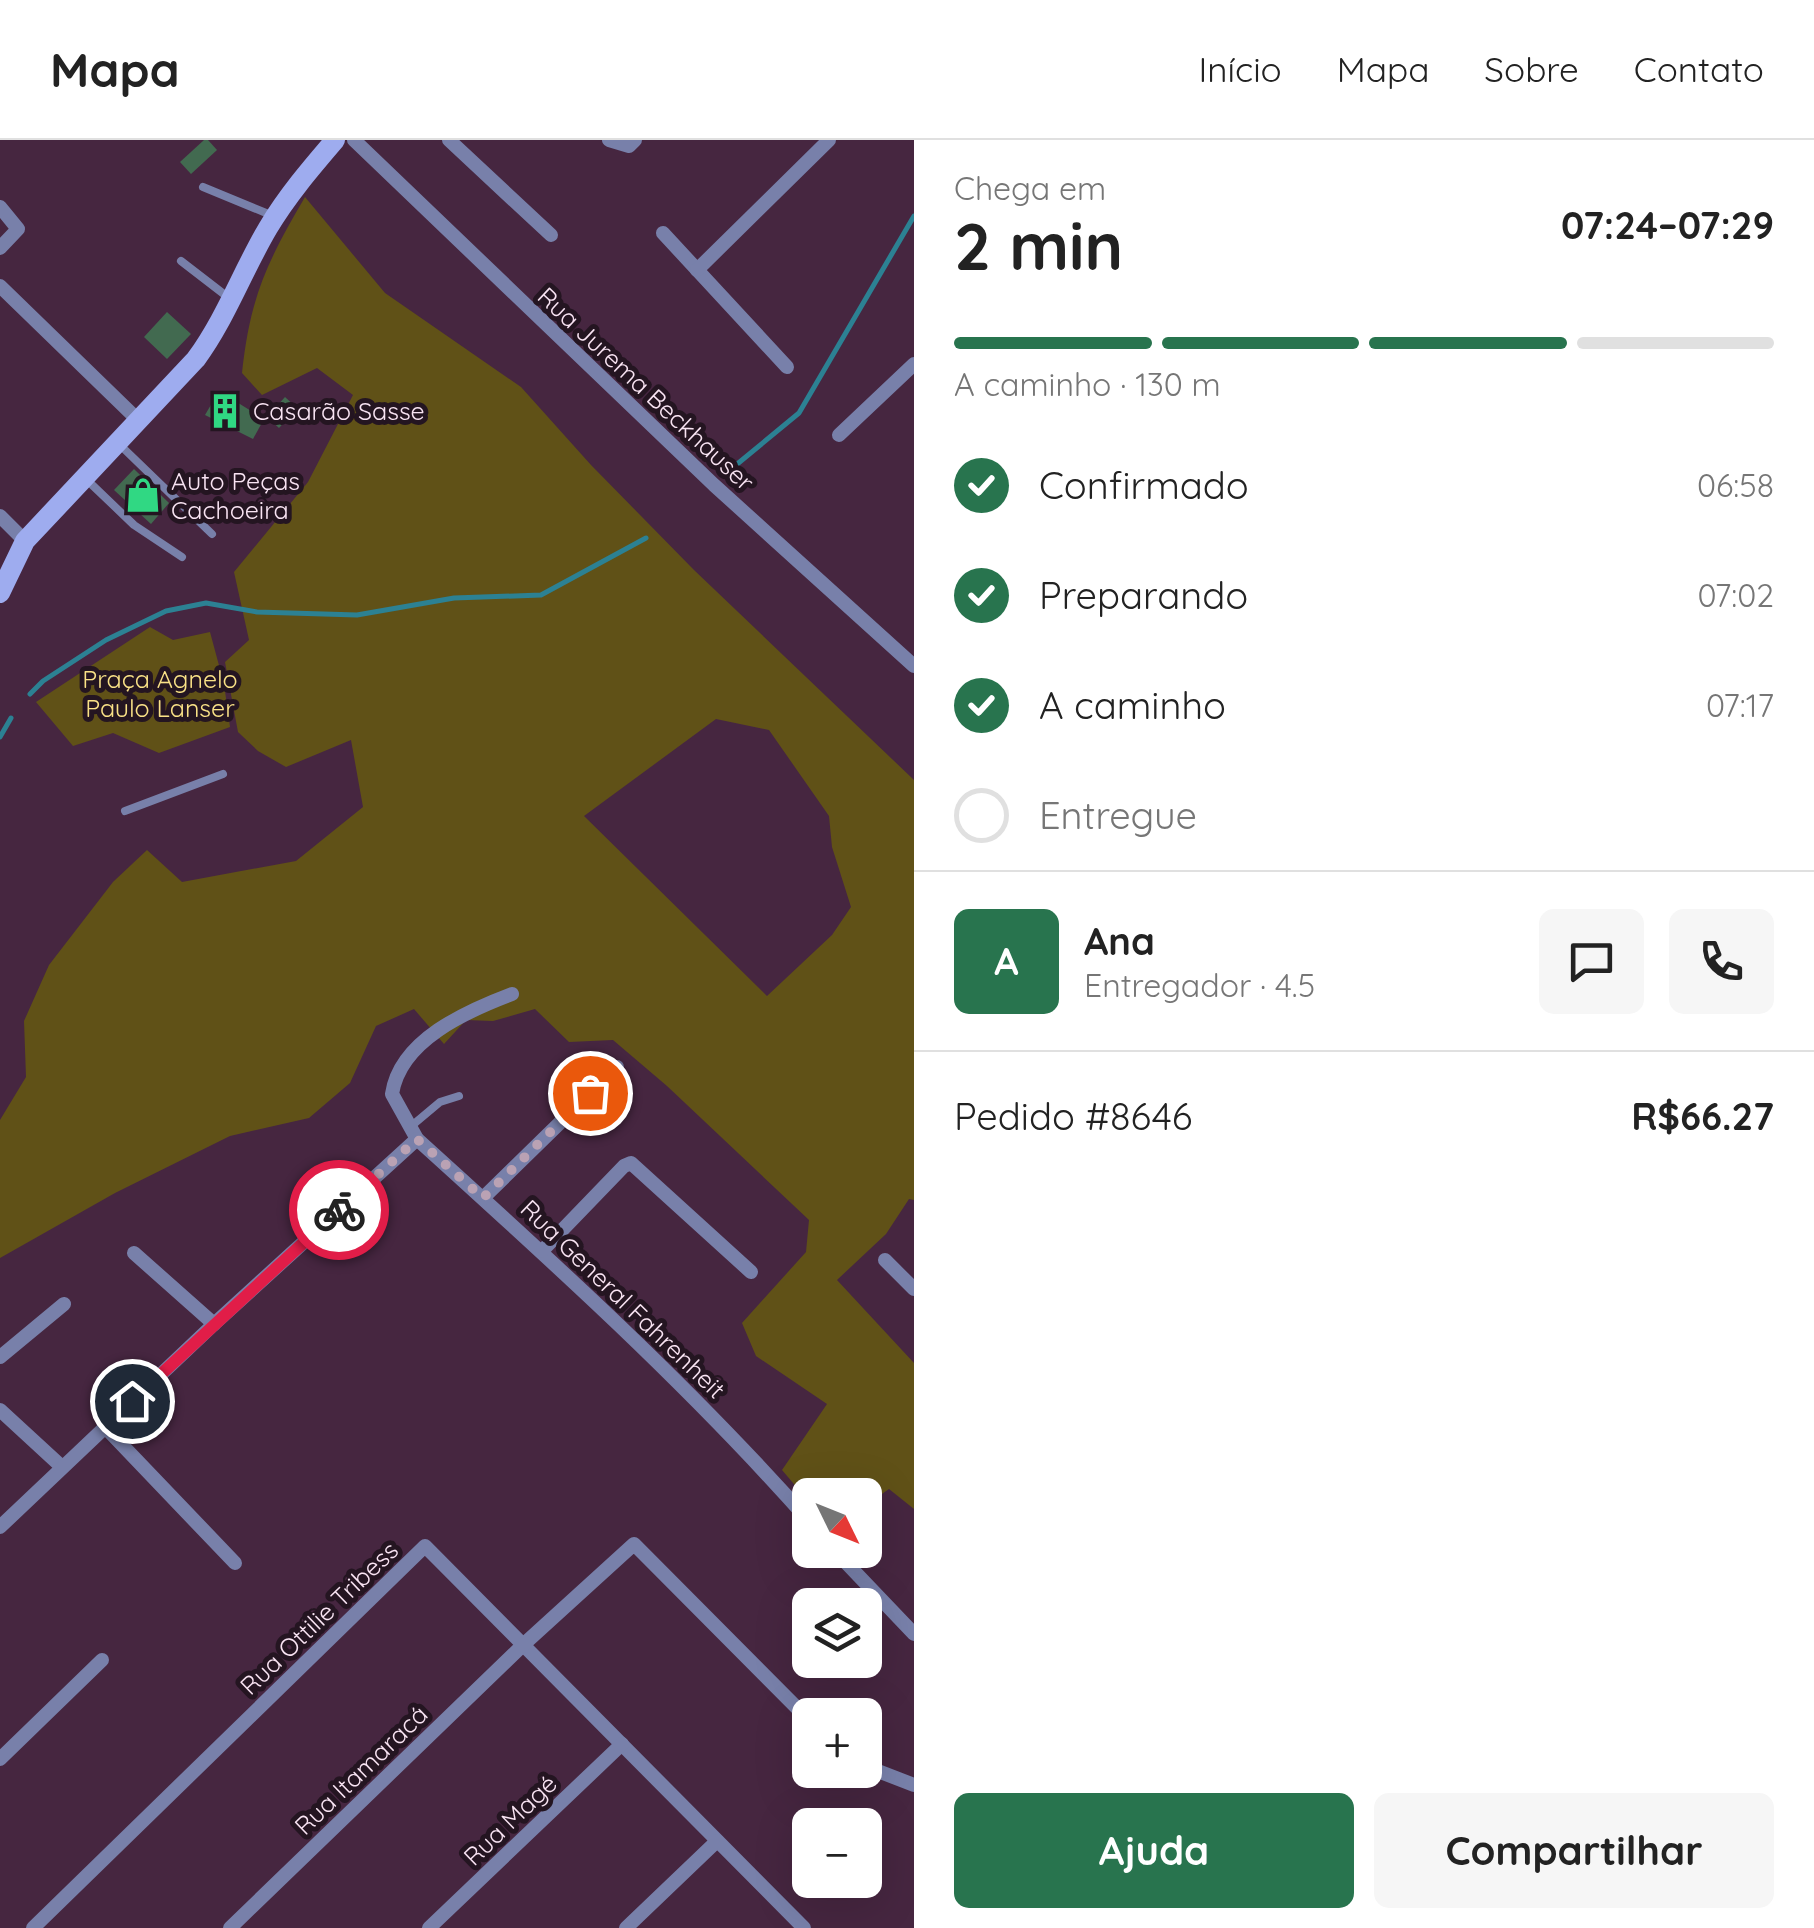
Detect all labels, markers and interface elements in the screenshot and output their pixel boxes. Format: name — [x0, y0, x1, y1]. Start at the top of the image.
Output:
text: Mapa — [50, 39, 180, 99]
text: Início — [1199, 47, 1282, 91]
text: Mapa — [1337, 47, 1429, 91]
text: Sobre — [1484, 47, 1579, 91]
text: Contato — [1634, 47, 1764, 91]
text: Chega em — [954, 168, 1106, 208]
text: 07:24–07:29 — [1561, 201, 1774, 249]
text: 2 min — [954, 205, 1123, 286]
street label: Rua Jurema Beckhauser — [532, 280, 761, 497]
text: A caminho · 130 m — [954, 364, 1221, 404]
building icon: Casarão Sasse — [206, 392, 244, 430]
place label: Casarão Sasse — [253, 395, 425, 426]
icon: check — [954, 458, 1009, 513]
text: Confirmado — [1039, 461, 1249, 509]
place label: Auto Peças Cachoeira — [171, 465, 300, 525]
text: 06:58 — [1697, 465, 1774, 505]
shop icon: Auto Peças Cachoeira — [124, 476, 162, 514]
icon: check — [954, 568, 1009, 623]
text: Preparando — [1039, 571, 1248, 619]
text: 07:02 — [1698, 575, 1774, 615]
park label: Praça Agnelo Paulo Lanser — [82, 663, 238, 723]
icon: check — [954, 678, 1009, 733]
text: A caminho — [1039, 681, 1226, 729]
text: 07:17 — [1706, 685, 1774, 725]
text: Entregue — [1039, 791, 1197, 839]
button: chat — [1539, 909, 1644, 1014]
button: phone — [1669, 909, 1774, 1014]
text: Ana — [1084, 917, 1155, 965]
text: A — [994, 937, 1019, 985]
text: Entregador · 4.5 — [1084, 965, 1315, 1005]
pin — [548, 1051, 633, 1136]
icon: bag — [563, 1066, 618, 1121]
text: Pedido #8646 — [954, 1092, 1192, 1140]
text: R$66.27 — [1631, 1092, 1774, 1140]
courier — [289, 1160, 389, 1260]
icon: bike — [312, 1183, 367, 1238]
street label: Rua General Fahrenheit — [515, 1193, 732, 1404]
pin — [90, 1359, 175, 1444]
icon: home — [105, 1374, 160, 1429]
north arrow — [792, 1478, 882, 1568]
map controls — [792, 1478, 882, 1898]
street label: Rua Ottilie Tribess — [233, 1534, 404, 1701]
button: layers — [792, 1588, 882, 1678]
street label: Rua Itamaracá — [288, 1698, 434, 1841]
button: + — [792, 1698, 882, 1788]
street label: Rua Magé — [457, 1768, 563, 1872]
button: Ajuda — [954, 1793, 1354, 1908]
button: Compartilhar — [1374, 1793, 1774, 1908]
button: − — [792, 1808, 882, 1898]

